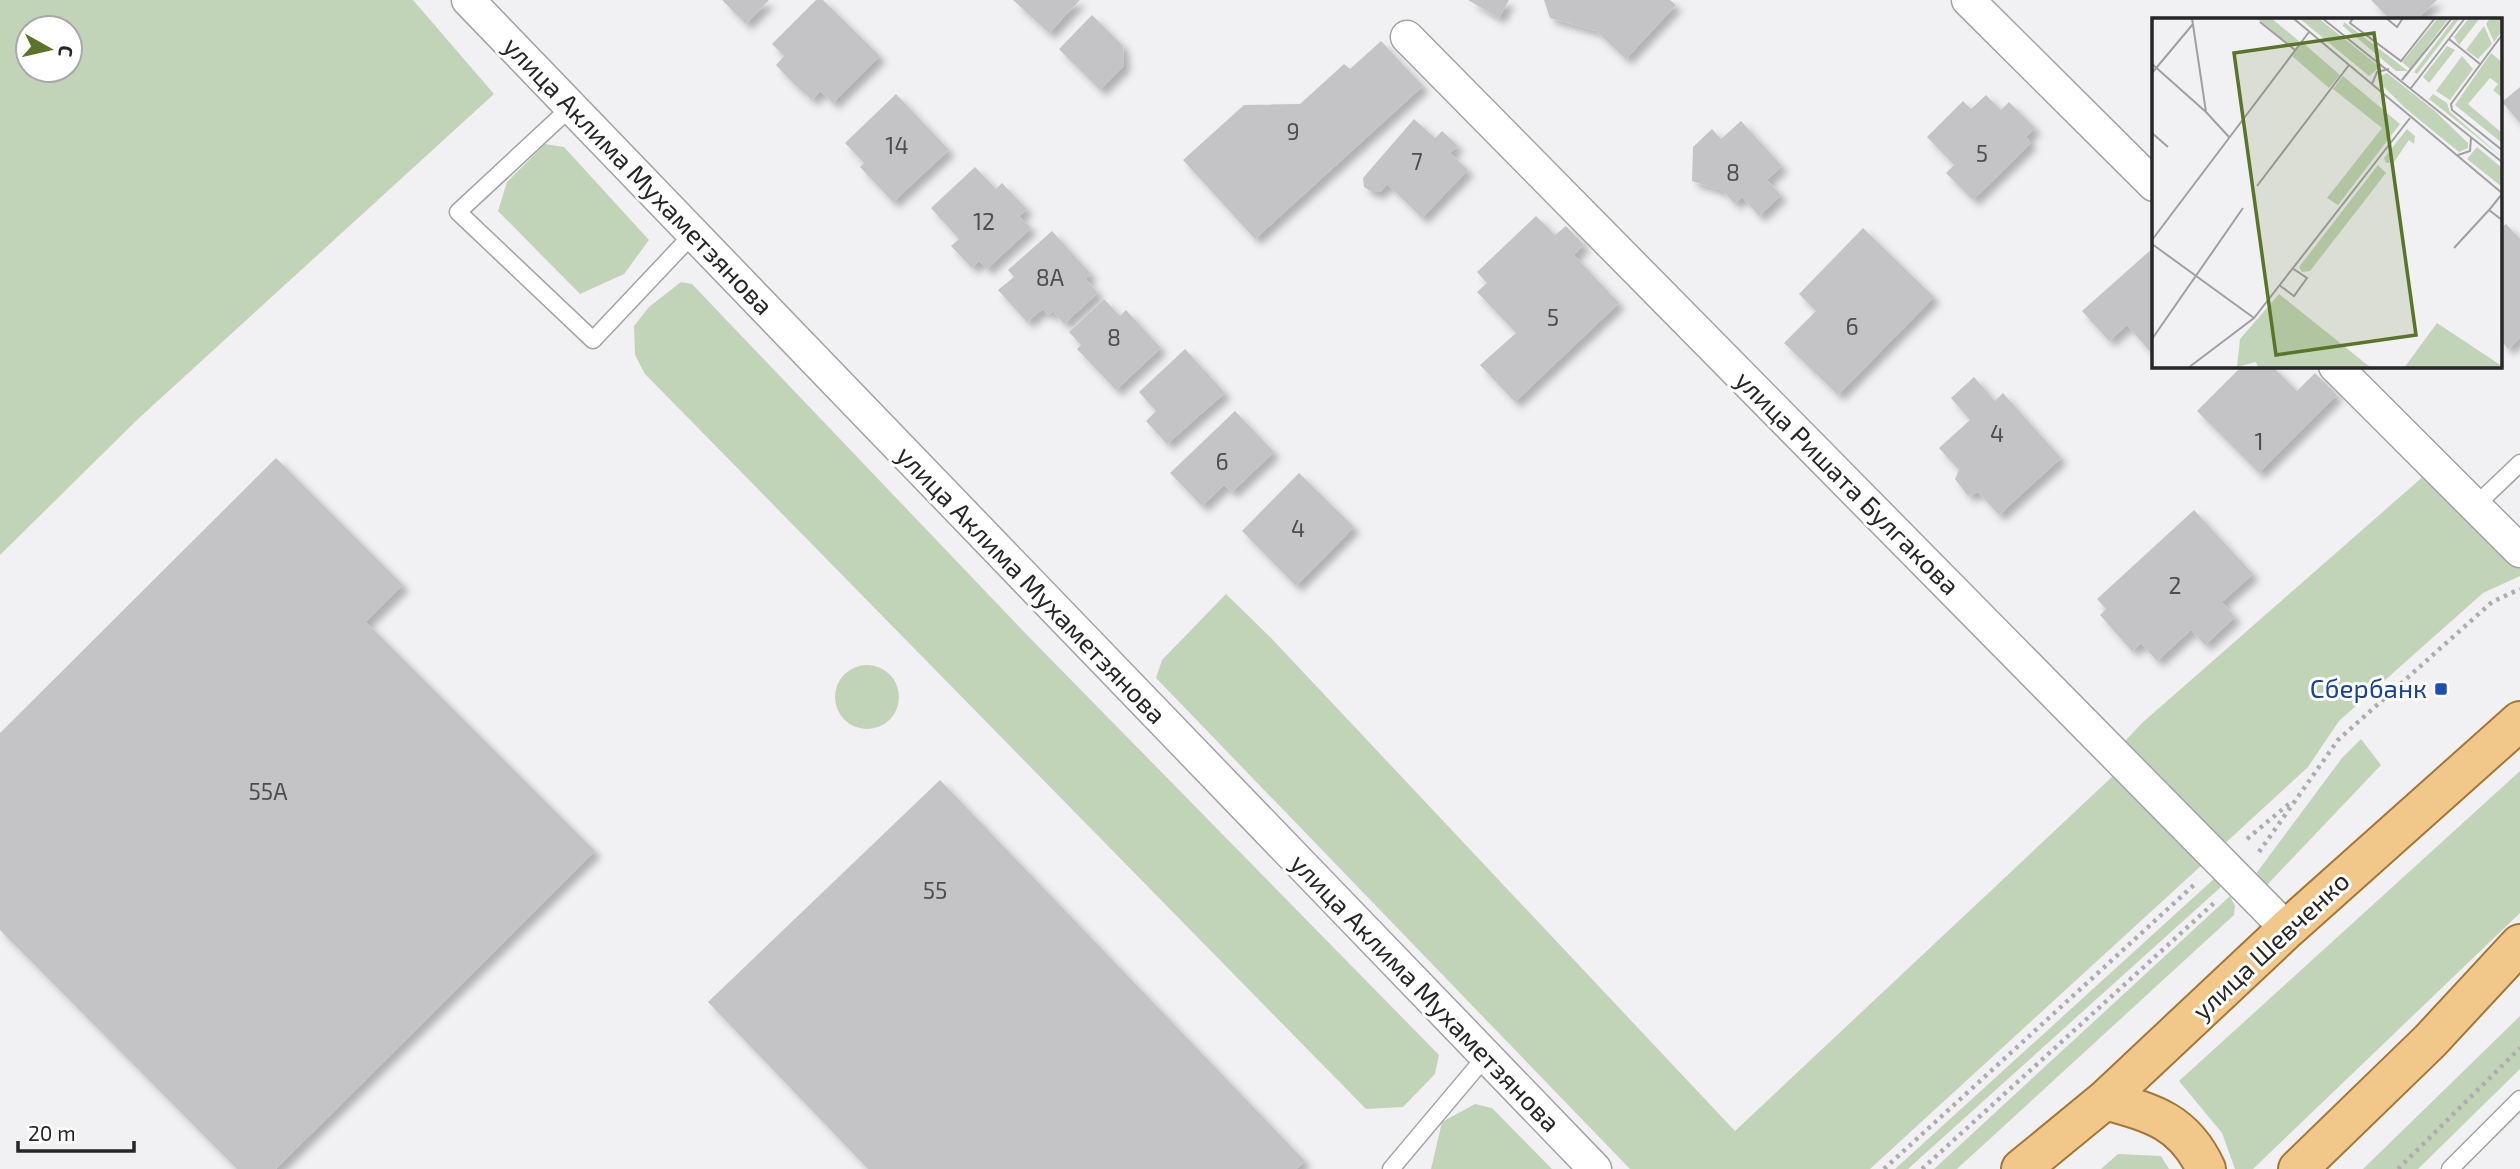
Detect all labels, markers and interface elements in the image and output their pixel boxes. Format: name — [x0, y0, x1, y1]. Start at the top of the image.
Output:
north arrow — [14, 14, 84, 84]
inset map — [2152, 18, 2502, 368]
street label: улица Аклима Мухаметзянова — [497, 30, 780, 321]
text: С — [54, 44, 78, 59]
house number: 9 — [1286, 117, 1300, 145]
house number: 14 — [885, 131, 909, 159]
house number: 5 — [1976, 139, 1988, 167]
house number: 7 — [1411, 147, 1423, 175]
house number: 8 — [1726, 158, 1740, 186]
house number: 12 — [973, 207, 995, 235]
house number: 8А — [1036, 263, 1065, 291]
house number: 5 — [1547, 303, 1559, 331]
house number: 6 — [1845, 312, 1859, 340]
house number: 8 — [1107, 323, 1121, 351]
street label: улица Ришата Булгакова — [1729, 363, 1967, 601]
house number: 4 — [1990, 419, 2004, 447]
house number: 1 — [2254, 427, 2264, 455]
street label: улица Аклима Мухаметзянова — [890, 439, 1173, 730]
house number: 6 — [1215, 447, 1229, 475]
house number: 4 — [1291, 514, 1305, 542]
house number: 2 — [2169, 571, 2181, 599]
place label: Сбербанк — [2310, 672, 2427, 703]
marker: Сбербанк — [2433, 681, 2449, 697]
house number: 55А — [249, 777, 288, 805]
street label: улица Аклима Мухаметзянова — [1284, 847, 1567, 1138]
street label: улица Шевченко — [2185, 864, 2355, 1026]
house number: 55 — [923, 876, 947, 904]
scale bar — [18, 1110, 133, 1154]
text: 20 m — [28, 1120, 76, 1145]

